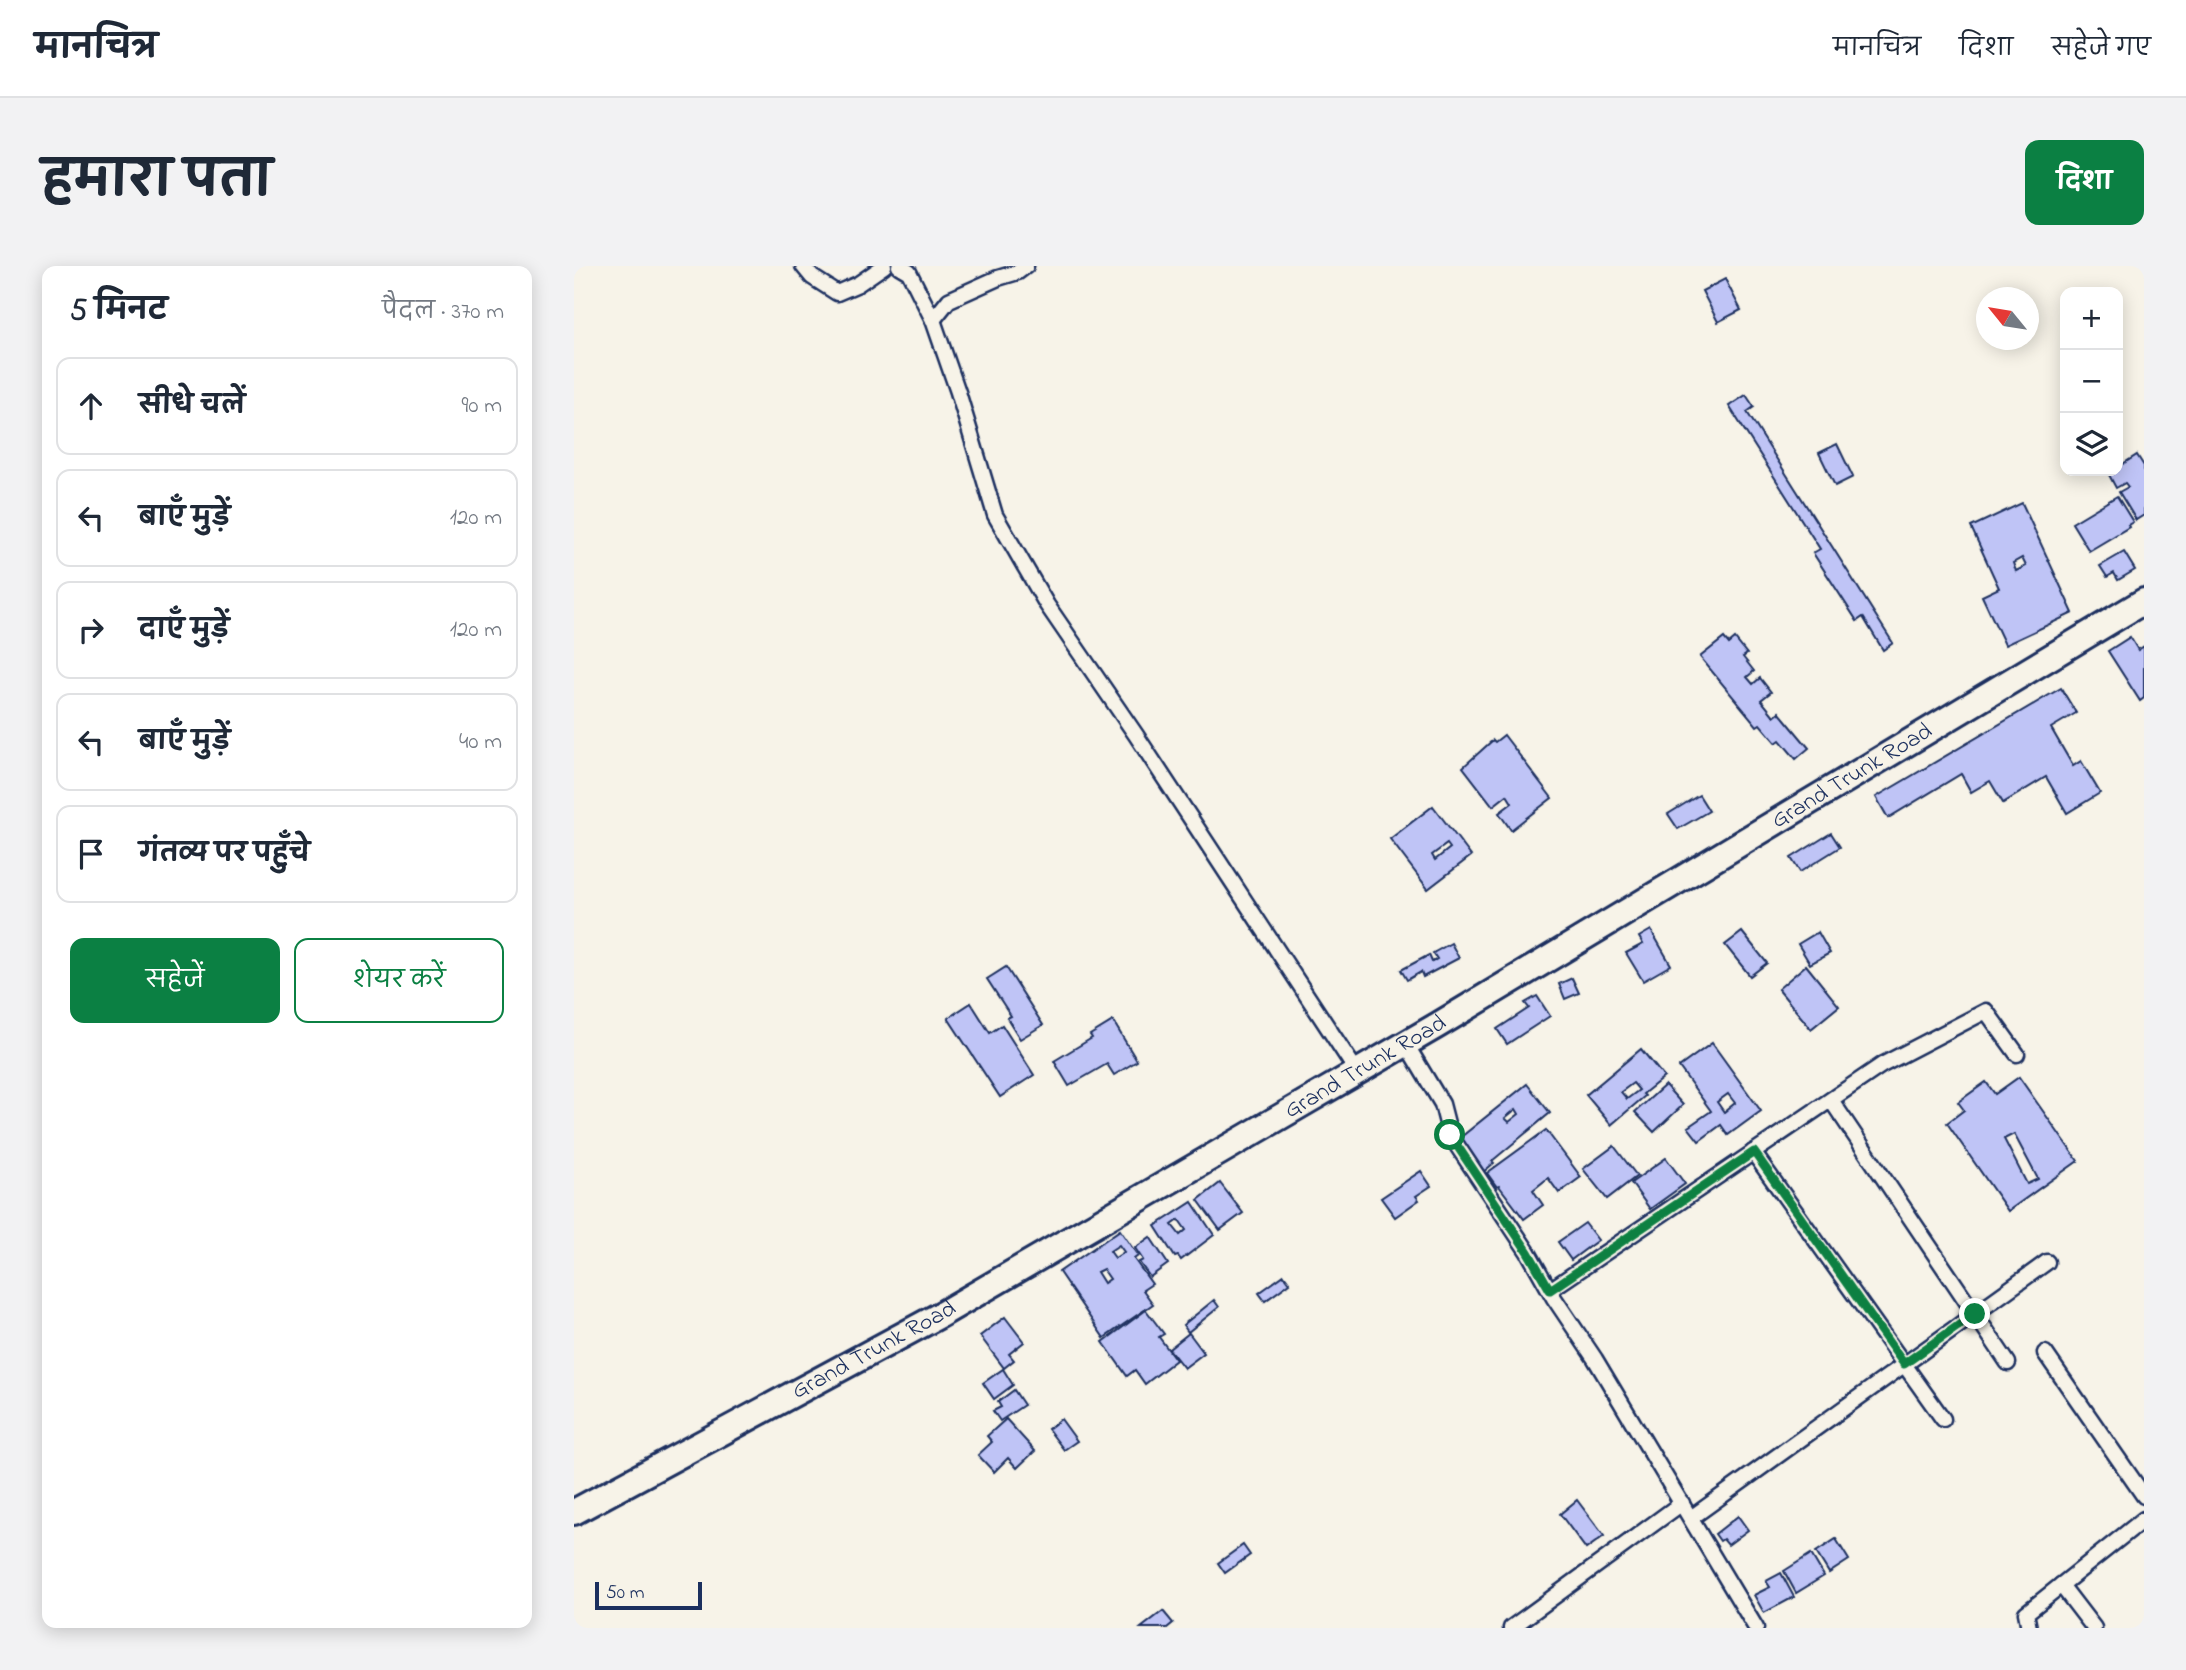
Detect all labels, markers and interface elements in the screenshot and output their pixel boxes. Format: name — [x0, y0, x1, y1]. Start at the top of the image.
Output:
text: मानचित्र — [35, 25, 158, 73]
text: मानचित्र — [1833, 32, 1921, 67]
text: दिशा — [1959, 32, 2013, 67]
text: सहेजे गए — [2051, 32, 2151, 67]
button: दिशा — [2025, 140, 2144, 225]
text: हमारा पता — [42, 147, 272, 219]
north arrow — [1976, 287, 2039, 350]
map controls — [2060, 287, 2123, 476]
button: + — [2060, 287, 2123, 350]
text: 5 मिनट — [70, 290, 167, 334]
text: पैदल · 370 m — [382, 296, 504, 329]
button: − — [2060, 350, 2123, 413]
icon: ahead — [72, 387, 110, 425]
text: सीधे चलें — [139, 388, 245, 426]
text: 90 m — [462, 390, 502, 423]
button: layers — [2060, 413, 2123, 476]
icon: left — [72, 499, 110, 537]
text: बाएँ मुड़ें — [139, 500, 230, 538]
text: 120 m — [450, 502, 502, 535]
icon: right — [72, 611, 110, 649]
text: दाएँ मुड़ें — [139, 612, 229, 650]
text: 120 m — [450, 614, 502, 647]
street label: Grand Trunk Road — [1765, 714, 1940, 838]
icon: left — [72, 723, 110, 761]
text: बाएँ मुड़ें — [139, 724, 230, 762]
text: 40 m — [459, 726, 502, 759]
icon: arrive — [72, 835, 110, 873]
text: गंतव्य पर पहुँचे — [139, 836, 310, 874]
button: सहेजें — [70, 938, 280, 1023]
button: शेयर करें — [294, 938, 504, 1023]
street label: Grand Trunk Road — [1278, 1006, 1454, 1128]
route start — [1434, 1119, 1465, 1150]
street label: Grand Trunk Road — [786, 1291, 963, 1409]
route end — [1959, 1298, 1990, 1329]
scale bar — [595, 1579, 702, 1611]
text: 50 m — [606, 1580, 645, 1607]

